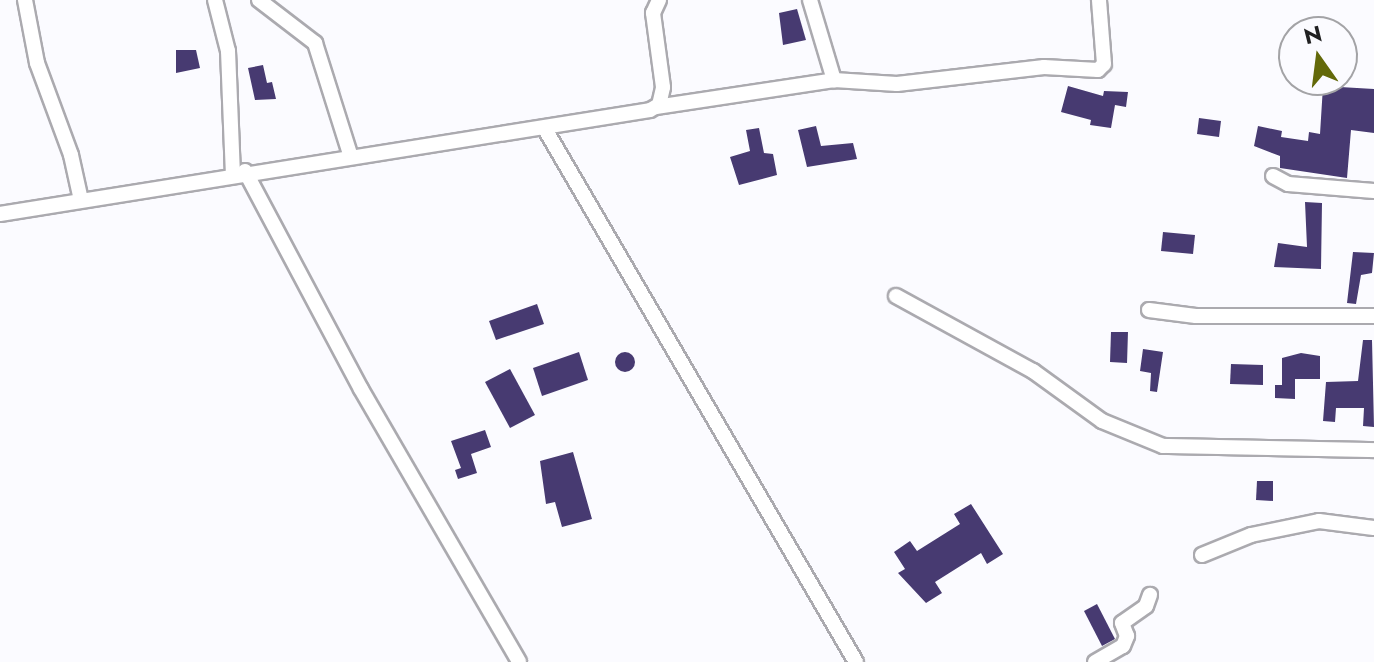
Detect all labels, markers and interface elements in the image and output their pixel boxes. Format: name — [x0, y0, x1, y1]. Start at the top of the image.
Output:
north arrow — [1278, 16, 1358, 96]
text: N — [1300, 17, 1325, 52]

